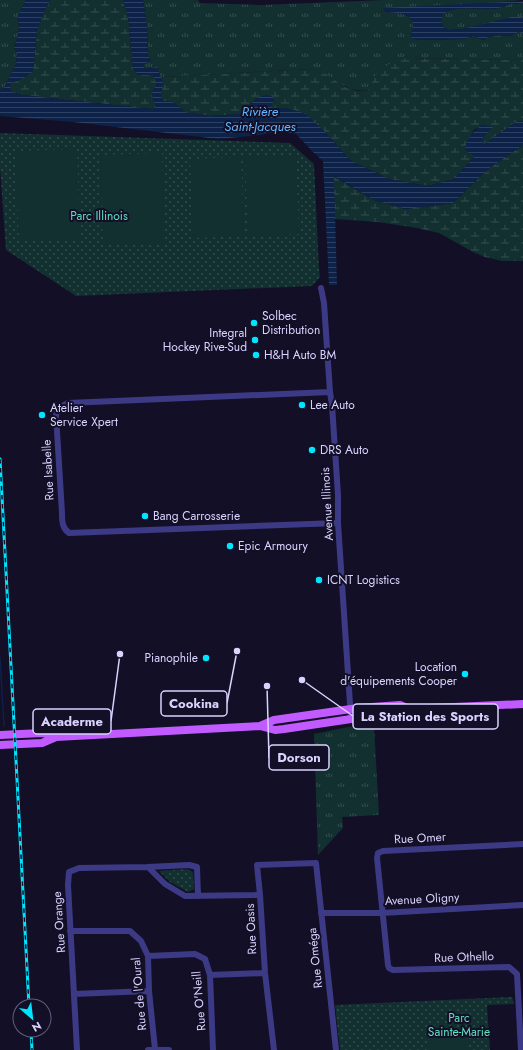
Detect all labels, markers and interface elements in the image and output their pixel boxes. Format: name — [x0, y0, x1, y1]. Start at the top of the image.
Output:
water label: Rivière Saint-Jacques — [224, 102, 297, 136]
park label: Parc Illinois — [70, 207, 128, 225]
place label: Solbec Distribution — [262, 307, 320, 339]
marker: Solbec Distribution — [249, 318, 259, 328]
place label: Integral Hockey Rive-Sud — [163, 324, 247, 356]
marker: Integral Hockey Rive-Sud — [250, 335, 260, 345]
place label: H&H Auto BM — [264, 346, 337, 364]
marker: H&H Auto BM — [251, 350, 261, 360]
place label: Lee Auto — [310, 396, 355, 414]
place label: Atelier Service Xpert — [50, 399, 118, 431]
marker: Lee Auto — [297, 400, 307, 410]
marker: Atelier Service Xpert — [37, 410, 47, 420]
street label: Rue Isabelle — [37, 439, 59, 501]
place label: DRS Auto — [320, 441, 369, 459]
marker: DRS Auto — [307, 445, 317, 455]
street label: Avenue Illinois — [316, 467, 338, 541]
place label: Bang Carrosserie — [153, 507, 240, 525]
marker: Bang Carrosserie — [140, 511, 150, 521]
place label: Epic Armoury — [238, 537, 309, 555]
marker: Epic Armoury — [225, 541, 235, 551]
place label: ICNT Logistics — [327, 571, 400, 589]
marker: ICNT Logistics — [314, 575, 324, 585]
place label: Pianophile — [144, 649, 198, 667]
marker: Pianophile — [201, 653, 211, 663]
place label: Location d'équipements Cooper — [340, 658, 458, 690]
marker: Location d'équipements Cooper — [460, 669, 470, 679]
callout: Cookina — [161, 691, 227, 716]
text: Cookina — [169, 694, 219, 713]
callout: La Station des Sports — [353, 704, 498, 729]
text: La Station des Sports — [361, 707, 489, 726]
callout: Acaderme — [33, 709, 111, 734]
text: Acaderme — [40, 712, 104, 731]
callout: Dorson — [269, 745, 329, 770]
text: Dorson — [277, 748, 321, 767]
street label: Rue Omer — [394, 828, 447, 848]
street label: Avenue Oligny — [384, 888, 460, 910]
street label: Rue Orange — [48, 891, 70, 953]
street label: Rue Oasis — [241, 903, 261, 955]
street label: Rue Oméga — [303, 927, 327, 989]
street label: Rue Othello — [434, 947, 495, 967]
street label: Rue de l'Oural — [127, 957, 151, 1031]
street label: Rue O'Neill — [187, 970, 211, 1032]
north arrow — [12, 998, 52, 1038]
park label: Parc Sainte-Marie — [428, 1009, 490, 1041]
text: N — [29, 1018, 44, 1036]

